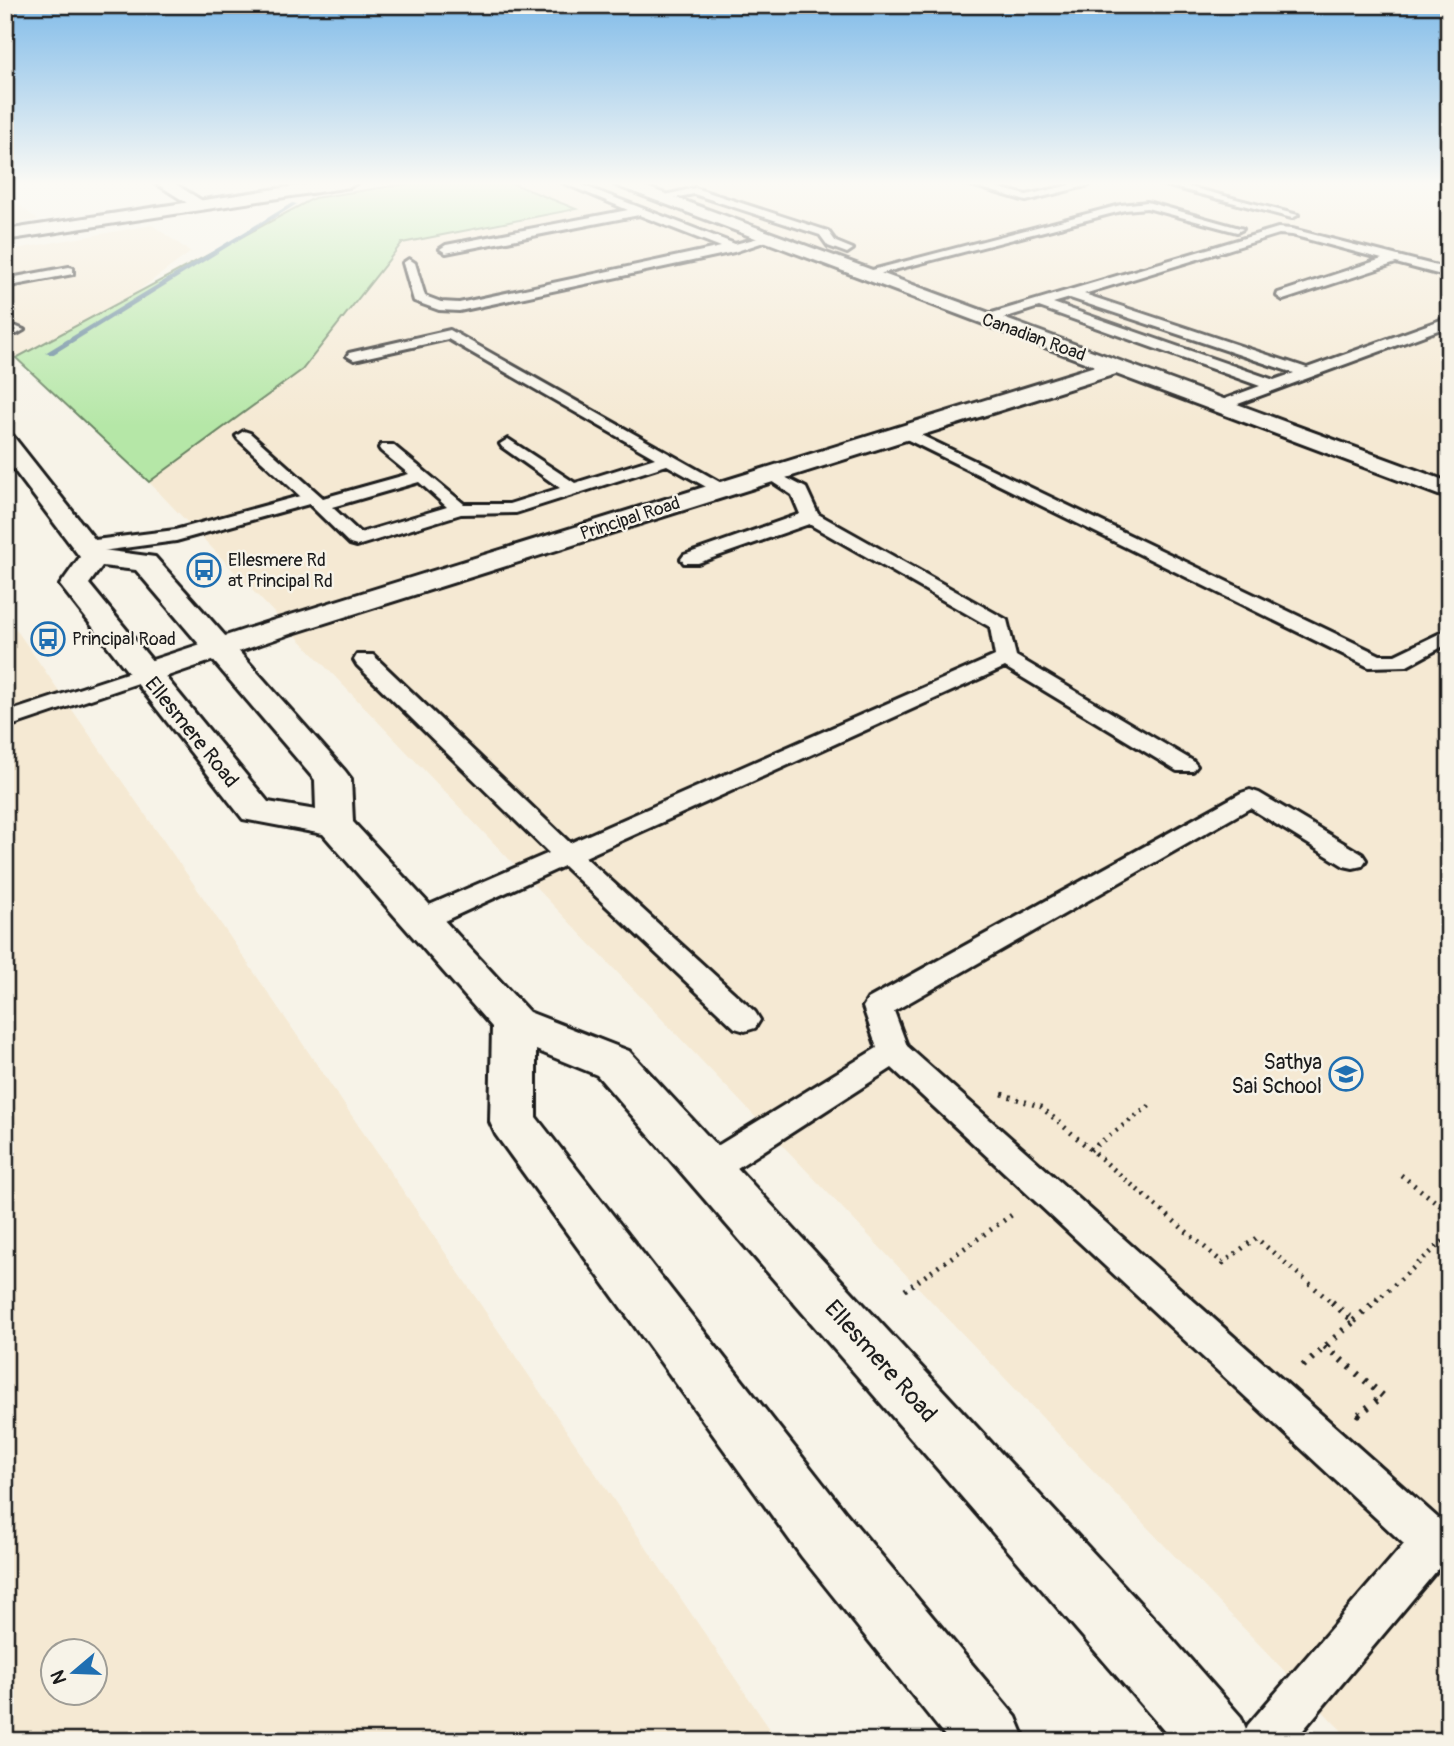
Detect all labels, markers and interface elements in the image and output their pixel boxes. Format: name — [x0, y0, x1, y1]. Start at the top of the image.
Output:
street label: Canadian Road — [979, 308, 1089, 367]
street label: Principal Road — [577, 491, 683, 545]
place label: Ellesmere Rd at Principal Rd — [228, 549, 333, 593]
bus stop icon: Ellesmere Rd at Principal Rd — [185, 551, 223, 589]
bus stop icon: Principal Road — [29, 620, 67, 658]
place label: Principal Road — [72, 628, 176, 651]
street label: Ellesmere Road — [139, 671, 245, 793]
place label: Sathya Sai School — [1231, 1049, 1322, 1100]
school or university icon: Sathya Sai School — [1327, 1055, 1365, 1093]
street label: Ellesmere Road — [818, 1294, 943, 1428]
north arrow — [38, 1638, 108, 1708]
text: N — [45, 1667, 72, 1687]

